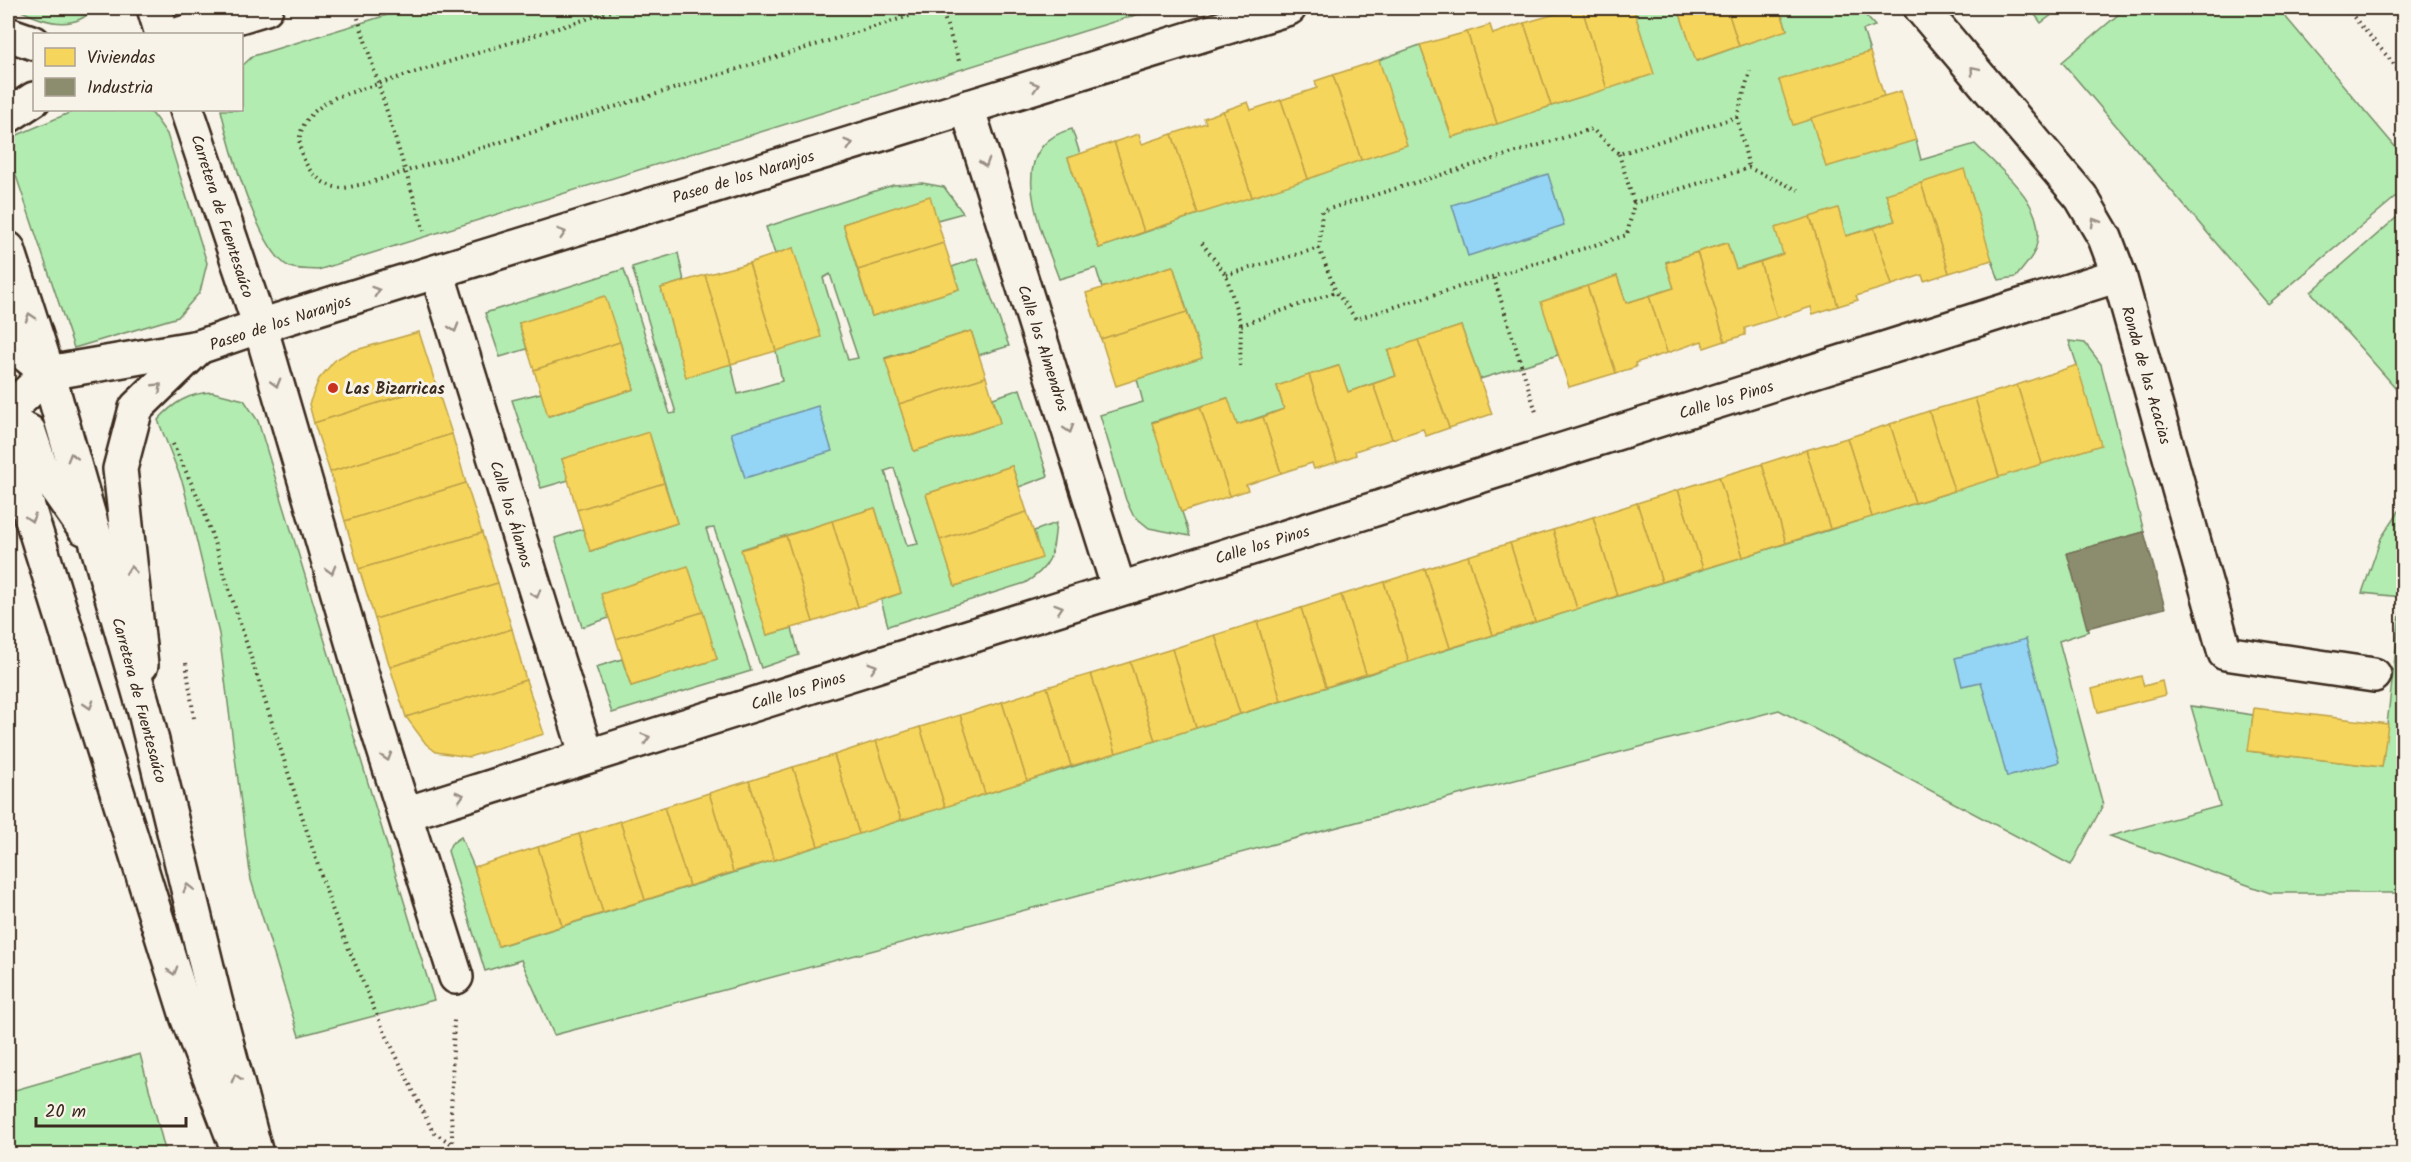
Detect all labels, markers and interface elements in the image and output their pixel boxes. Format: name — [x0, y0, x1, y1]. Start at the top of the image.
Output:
legend — [33, 33, 243, 111]
text: Viviendas — [87, 44, 156, 73]
one-way arrow — [1970, 66, 1981, 77]
text: Industria — [87, 74, 153, 103]
one-way arrow — [1029, 81, 1040, 93]
street label: Carretera de Fuentesaúco — [183, 131, 260, 301]
one-way arrow — [843, 139, 854, 151]
street label: Paseo de los Naranjos — [669, 144, 818, 211]
one-way arrow — [978, 157, 990, 168]
one-way arrow — [2091, 218, 2103, 228]
one-way arrow — [556, 228, 567, 240]
street label: Calle los Almendros — [1010, 282, 1075, 415]
one-way arrow — [370, 286, 381, 298]
street label: Paseo de los Naranjos — [206, 289, 355, 358]
street label: Ronda de las Acacias — [2114, 303, 2177, 448]
one-way arrow — [25, 312, 37, 323]
one-way arrow — [447, 322, 459, 333]
street label: Calle los Pinos — [1676, 374, 1777, 427]
one-way arrow — [269, 377, 281, 388]
place label: Las Bizarricas — [345, 377, 445, 402]
marker: Las Bizarricas — [326, 381, 340, 395]
one-way arrow — [151, 383, 161, 394]
one-way arrow — [1062, 423, 1075, 434]
one-way arrow — [67, 452, 79, 463]
street label: Calle los Álamos — [482, 458, 539, 571]
one-way arrow — [24, 512, 36, 523]
street label: Calle los Pinos — [1212, 519, 1313, 572]
one-way arrow — [324, 564, 336, 575]
one-way arrow — [125, 566, 138, 575]
one-way arrow — [529, 588, 542, 599]
one-way arrow — [1053, 603, 1064, 615]
street label: Carretera de Fuentesaúco — [104, 615, 173, 786]
one-way arrow — [867, 661, 878, 674]
street label: Calle los Pinos — [748, 665, 849, 718]
one-way arrow — [82, 699, 95, 710]
one-way arrow — [641, 732, 651, 745]
one-way arrow — [380, 751, 392, 762]
one-way arrow — [454, 791, 465, 803]
one-way arrow — [183, 884, 196, 894]
one-way arrow — [166, 965, 178, 976]
one-way arrow — [230, 1073, 243, 1083]
scale bar — [36, 1090, 186, 1128]
text: 20 m — [45, 1098, 86, 1127]

